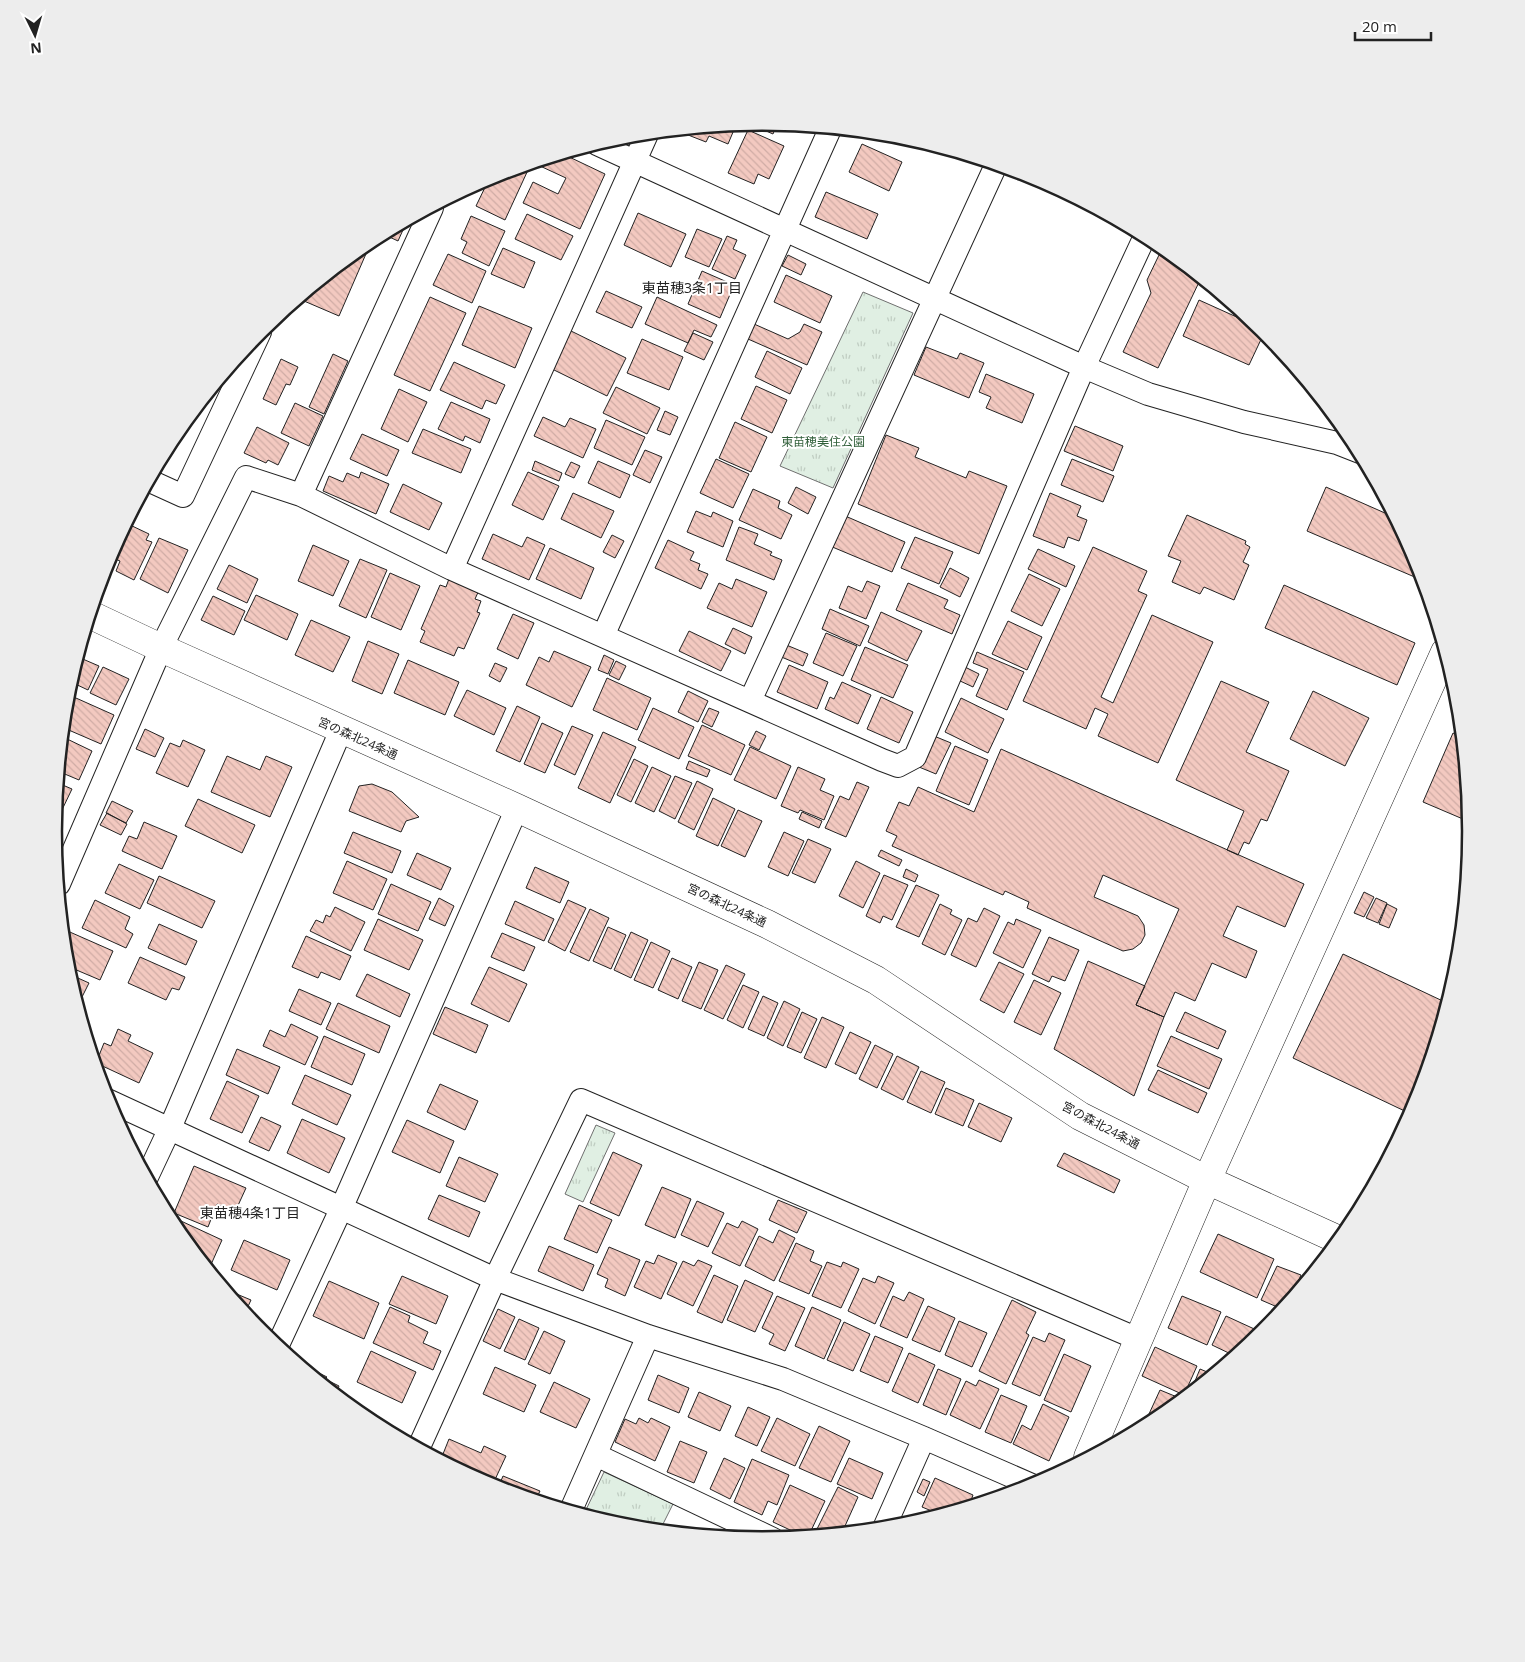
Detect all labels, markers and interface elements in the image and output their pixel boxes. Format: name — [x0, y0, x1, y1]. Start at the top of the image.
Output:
north arrow — [10, 10, 60, 60]
scale bar — [1355, 10, 1431, 42]
text: 20 m — [1362, 16, 1397, 36]
text: N — [30, 38, 43, 58]
district label: 東苗穂3条1丁目 — [642, 278, 742, 297]
park label: 東苗穂美住公園 — [781, 433, 865, 450]
street label: 宮の森北24条通 — [315, 713, 401, 763]
street label: 宮の森北24条通 — [685, 879, 769, 931]
street label: 宮の森北24条通 — [1059, 1097, 1143, 1153]
district label: 東苗穂4条1丁目 — [200, 1203, 300, 1222]

